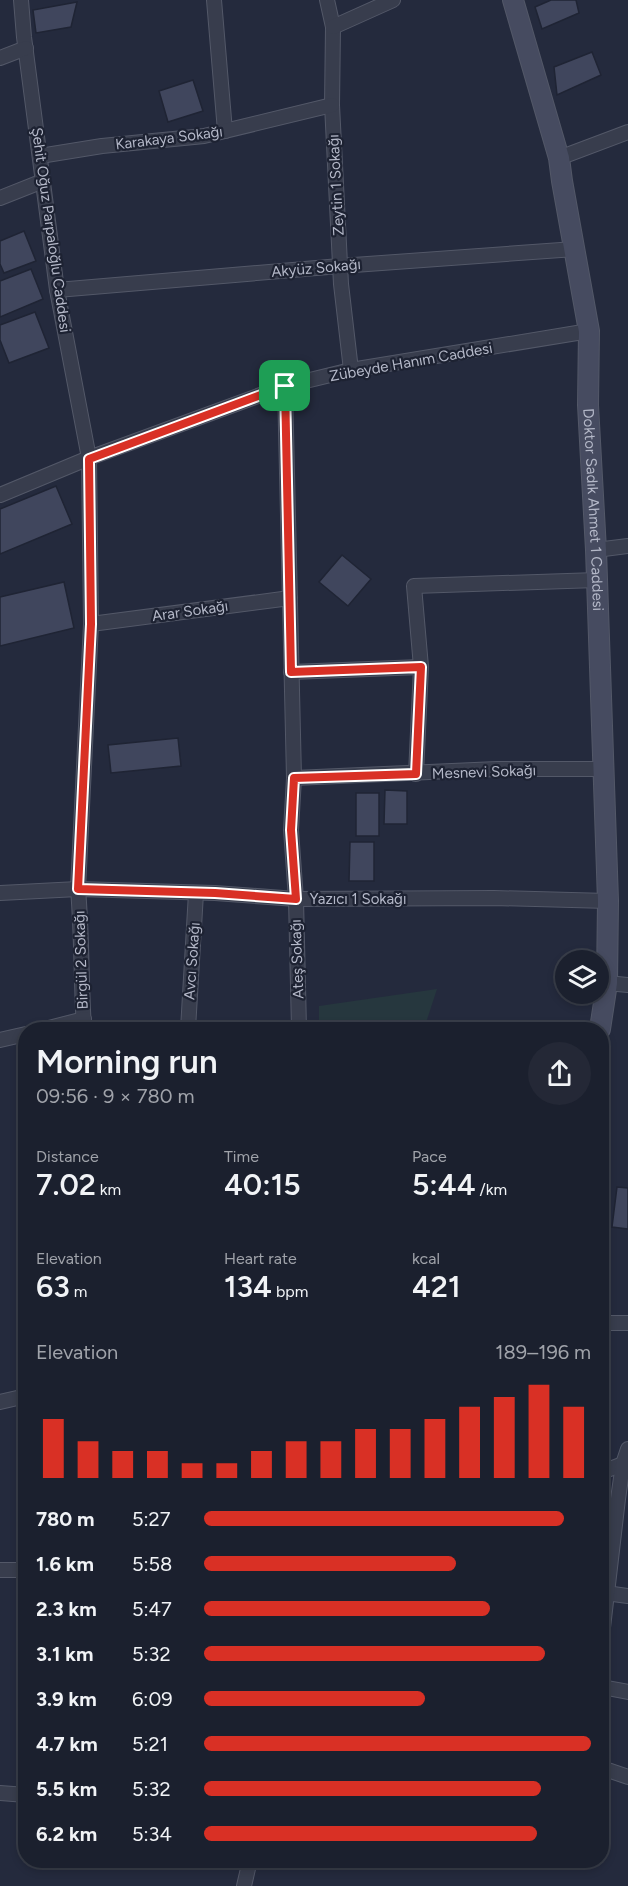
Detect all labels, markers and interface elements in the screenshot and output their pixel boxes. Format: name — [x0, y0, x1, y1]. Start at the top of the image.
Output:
street label: Karakaya Sokağı — [114, 122, 224, 154]
street label: Şehit Oğuz Parpaloğlu Caddesi — [28, 126, 74, 334]
street label: Zeytin 1 Sokağı — [324, 134, 348, 236]
street label: Akyüz Sokağı — [271, 255, 361, 281]
street label: Zübeyde Hanım Caddesi — [328, 339, 494, 385]
pin — [259, 360, 310, 411]
icon: arrive — [268, 369, 301, 402]
street label: Doktor Sadık Ahmet 1 Caddesi — [579, 408, 607, 611]
street label: Arar Sokağı — [151, 597, 229, 625]
street label: Mesnevi Sokağı — [432, 761, 536, 783]
street label: Yazıcı 1 Sokağı — [310, 890, 406, 908]
street label: Birgül 2 Sokağı — [70, 910, 92, 1010]
street label: Ateş Sokağı — [287, 919, 307, 999]
street label: Avcı Sokağı — [180, 922, 204, 1000]
map controls — [555, 950, 609, 1004]
button: layers — [555, 950, 609, 1004]
text: Morning run — [36, 1042, 218, 1081]
button: share — [528, 1042, 591, 1105]
text: 09:56 · 9 × 780 m — [36, 1084, 194, 1108]
text: Distance — [36, 1147, 99, 1166]
text: Time — [224, 1147, 259, 1166]
text: Pace — [412, 1147, 447, 1166]
text: 7.02 — [36, 1166, 96, 1203]
text: 40:15 — [224, 1166, 301, 1203]
text: 5:44 — [412, 1166, 475, 1203]
text: km — [96, 1180, 121, 1199]
text: /km — [475, 1180, 507, 1199]
text: Elevation — [36, 1249, 102, 1268]
text: Heart rate — [224, 1249, 297, 1268]
text: kcal — [412, 1249, 440, 1268]
text: 63 — [36, 1268, 70, 1305]
text: 134 — [224, 1268, 272, 1305]
text: 421 — [412, 1268, 461, 1305]
text: m — [70, 1282, 87, 1301]
text: bpm — [272, 1282, 308, 1301]
text: Elevation — [36, 1340, 118, 1364]
text: 189–196 m — [495, 1340, 591, 1364]
text: 780 m — [36, 1507, 95, 1531]
text: 5:27 — [132, 1507, 170, 1531]
text: 1.6 km — [36, 1552, 94, 1576]
text: 5:58 — [132, 1552, 172, 1576]
text: 2.3 km — [36, 1597, 97, 1621]
text: 5:47 — [132, 1597, 172, 1621]
text: 3.1 km — [36, 1642, 93, 1666]
text: 5:32 — [132, 1642, 171, 1666]
text: 3.9 km — [36, 1687, 97, 1711]
text: 6:09 — [132, 1687, 173, 1711]
text: 4.7 km — [36, 1732, 98, 1756]
text: 5:21 — [132, 1732, 168, 1756]
text: 5.5 km — [36, 1777, 97, 1801]
text: 5:32 — [132, 1777, 171, 1801]
text: 6.2 km — [36, 1822, 97, 1846]
text: 5:34 — [132, 1822, 172, 1846]

